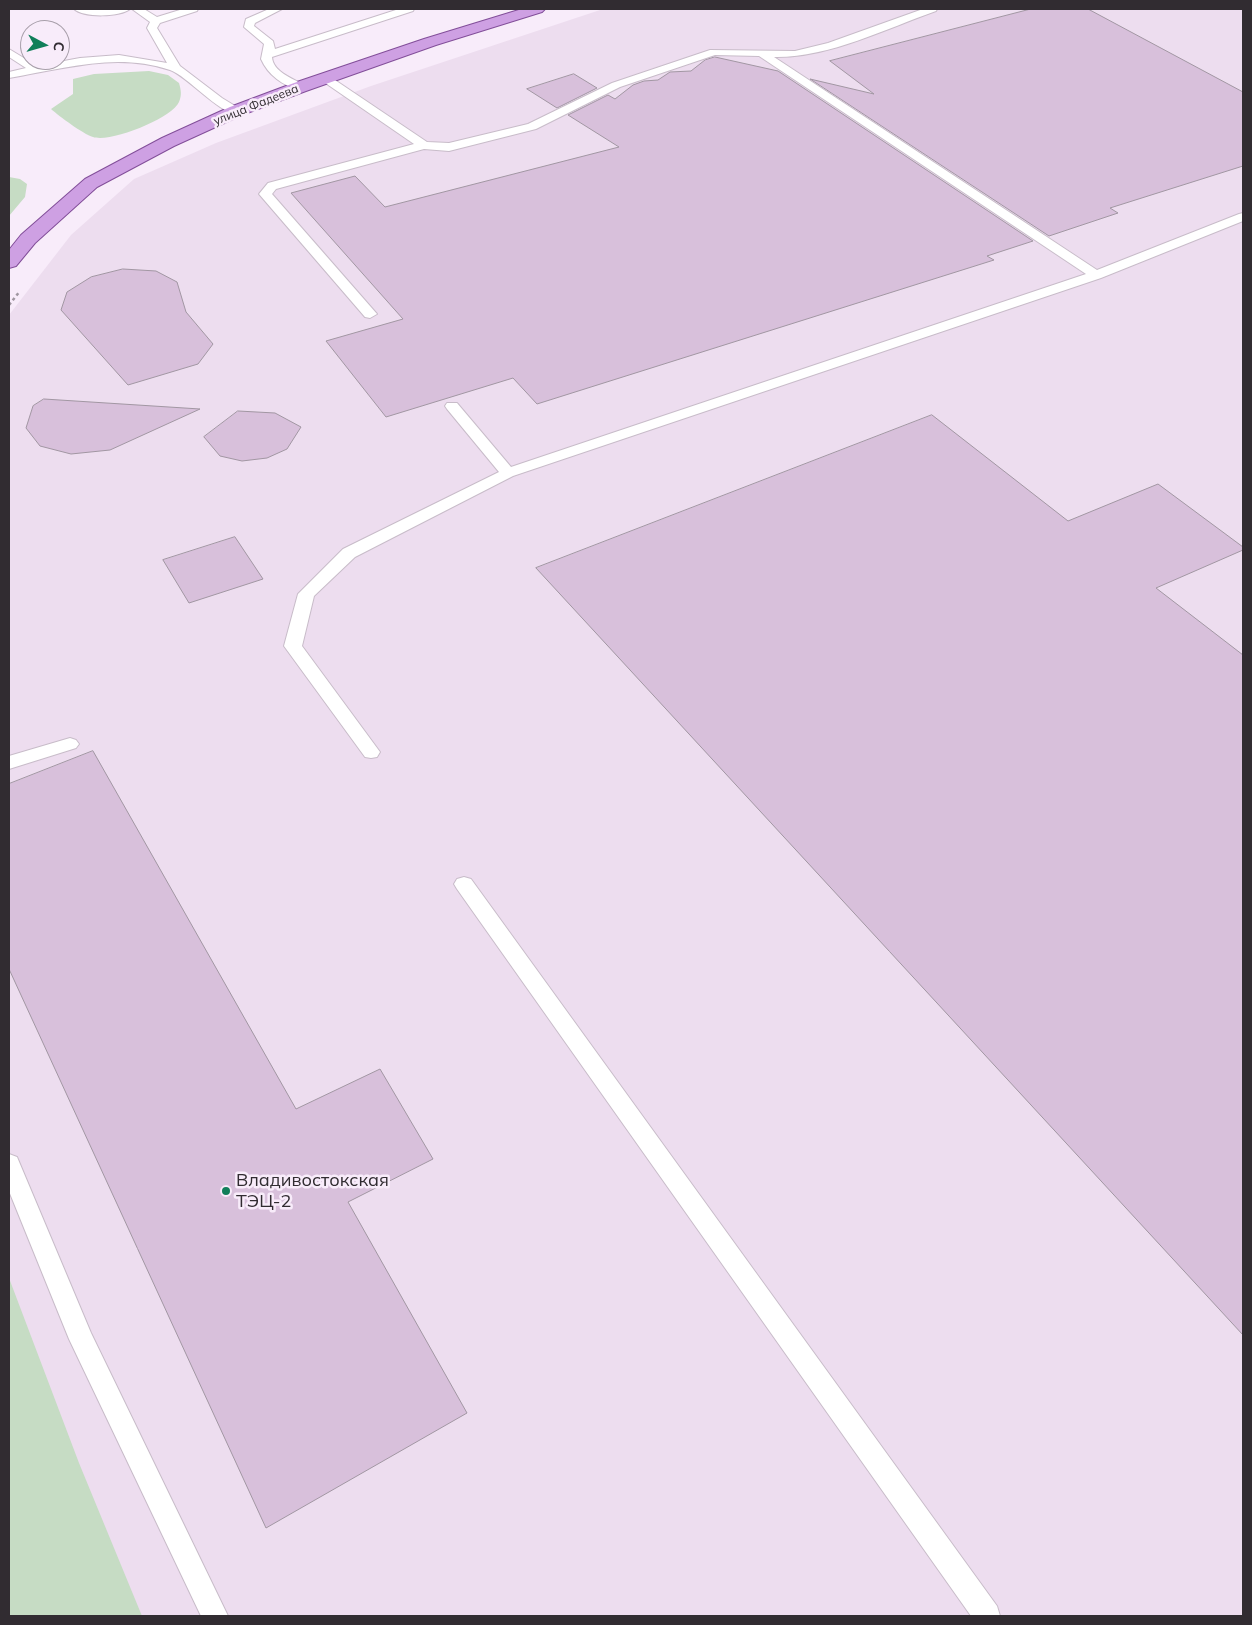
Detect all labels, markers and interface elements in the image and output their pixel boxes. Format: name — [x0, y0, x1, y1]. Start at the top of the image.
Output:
north arrow — [20, 20, 70, 70]
text: С — [49, 41, 68, 52]
street label: улица Фадеева — [211, 81, 301, 129]
place label: Владивостокская ТЭЦ-2 — [236, 1170, 389, 1212]
marker: Владивостокская ТЭЦ-2 — [220, 1185, 232, 1197]

